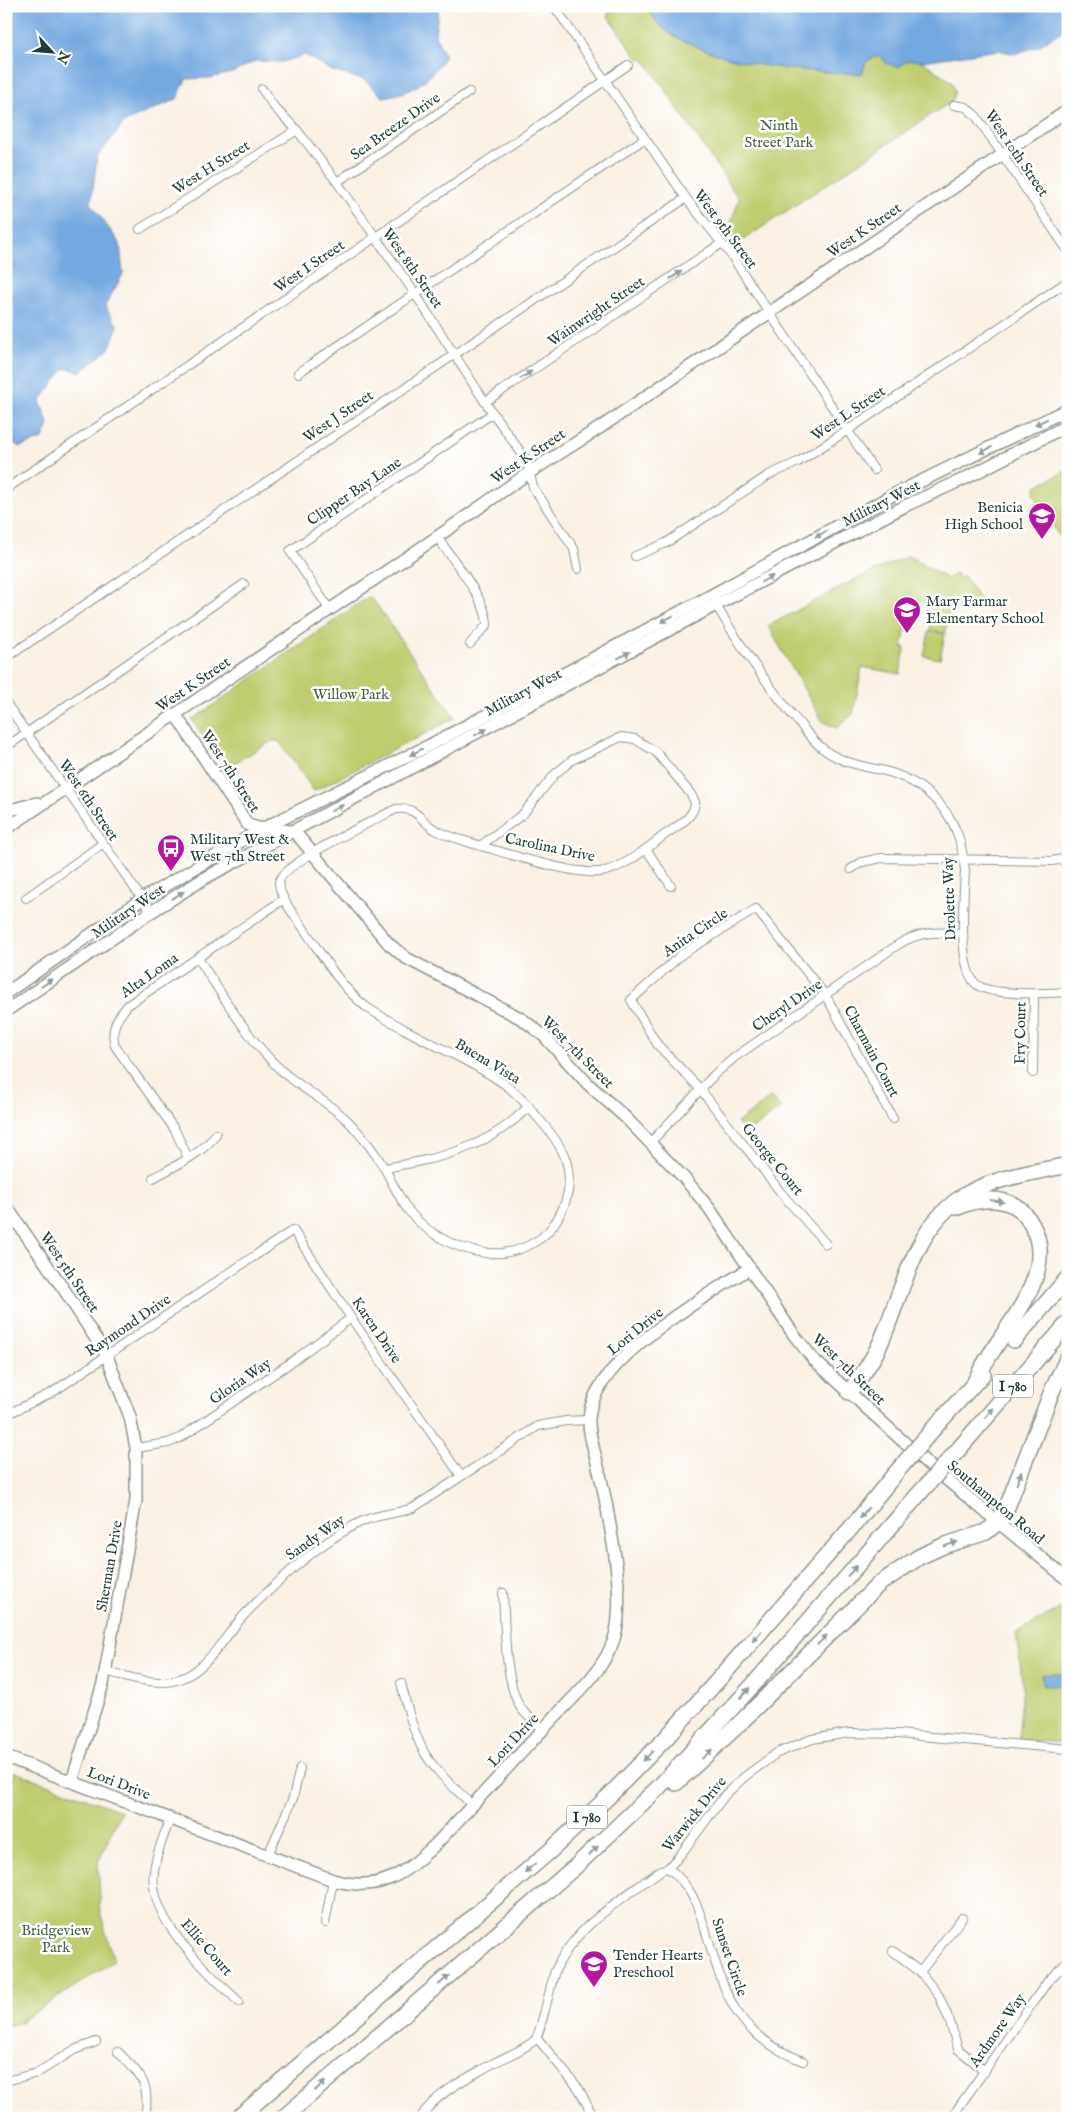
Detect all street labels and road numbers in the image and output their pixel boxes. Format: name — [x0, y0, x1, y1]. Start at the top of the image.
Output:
street label: Sea Breeze Drive — [347, 88, 444, 164]
street label: West 10th Street — [981, 106, 1053, 200]
street label: West H Street — [169, 136, 253, 199]
street label: West 9th Street — [690, 186, 762, 273]
street label: West K Street — [824, 199, 905, 262]
street label: West 8th Street — [378, 224, 447, 312]
street label: West I Street — [270, 236, 348, 297]
street label: Wainwright Street — [544, 272, 648, 351]
street label: West L Street — [808, 382, 889, 445]
street label: West J Street — [299, 386, 377, 447]
street label: West K Street — [488, 425, 569, 488]
street label: Clipper Bay Lane — [304, 453, 405, 530]
street label: Military West — [839, 476, 923, 531]
street label: West K Street — [153, 653, 234, 716]
street label: Military West — [481, 664, 565, 721]
street label: West 7th Street — [197, 726, 264, 816]
street label: West 6th Street — [54, 756, 123, 845]
street label: Carolina Drive — [503, 829, 597, 866]
street label: Drolette Way — [939, 856, 960, 941]
street label: Military West — [88, 880, 169, 943]
street label: Anita Circle — [658, 904, 732, 962]
street label: Alta Loma — [116, 948, 182, 1003]
street label: Cheryl Drive — [749, 975, 826, 1036]
street label: Charmain Court — [839, 1002, 904, 1100]
street label: Fry Court — [1010, 1002, 1031, 1065]
street label: West 7th Street — [537, 1012, 618, 1093]
street label: Buena Vista — [452, 1034, 524, 1089]
street label: George Court — [738, 1119, 808, 1199]
street label: West 5th Street — [36, 1228, 104, 1316]
street label: Raymond Drive — [82, 1290, 175, 1361]
street label: Karen Drive — [347, 1293, 406, 1367]
street label: Lori Drive — [603, 1303, 667, 1360]
street label: West 7th Street — [808, 1330, 889, 1409]
street label: Gloria Way — [206, 1354, 275, 1409]
road number: I 780 — [993, 1374, 1033, 1398]
street label: Southampton Road — [943, 1456, 1049, 1549]
street label: Sandy Way — [282, 1510, 349, 1565]
street label: Sherman Drive — [92, 1519, 127, 1613]
street label: Lori Drive — [484, 1709, 543, 1771]
street label: Lori Drive — [84, 1763, 153, 1804]
street label: Warwick Drive — [658, 1773, 731, 1856]
road number: I 780 — [567, 1805, 607, 1828]
street label: Ellie Court — [177, 1915, 237, 1980]
street label: Sunset Circle — [707, 1915, 752, 1999]
street label: Ardmore Way — [964, 1989, 1030, 2072]

